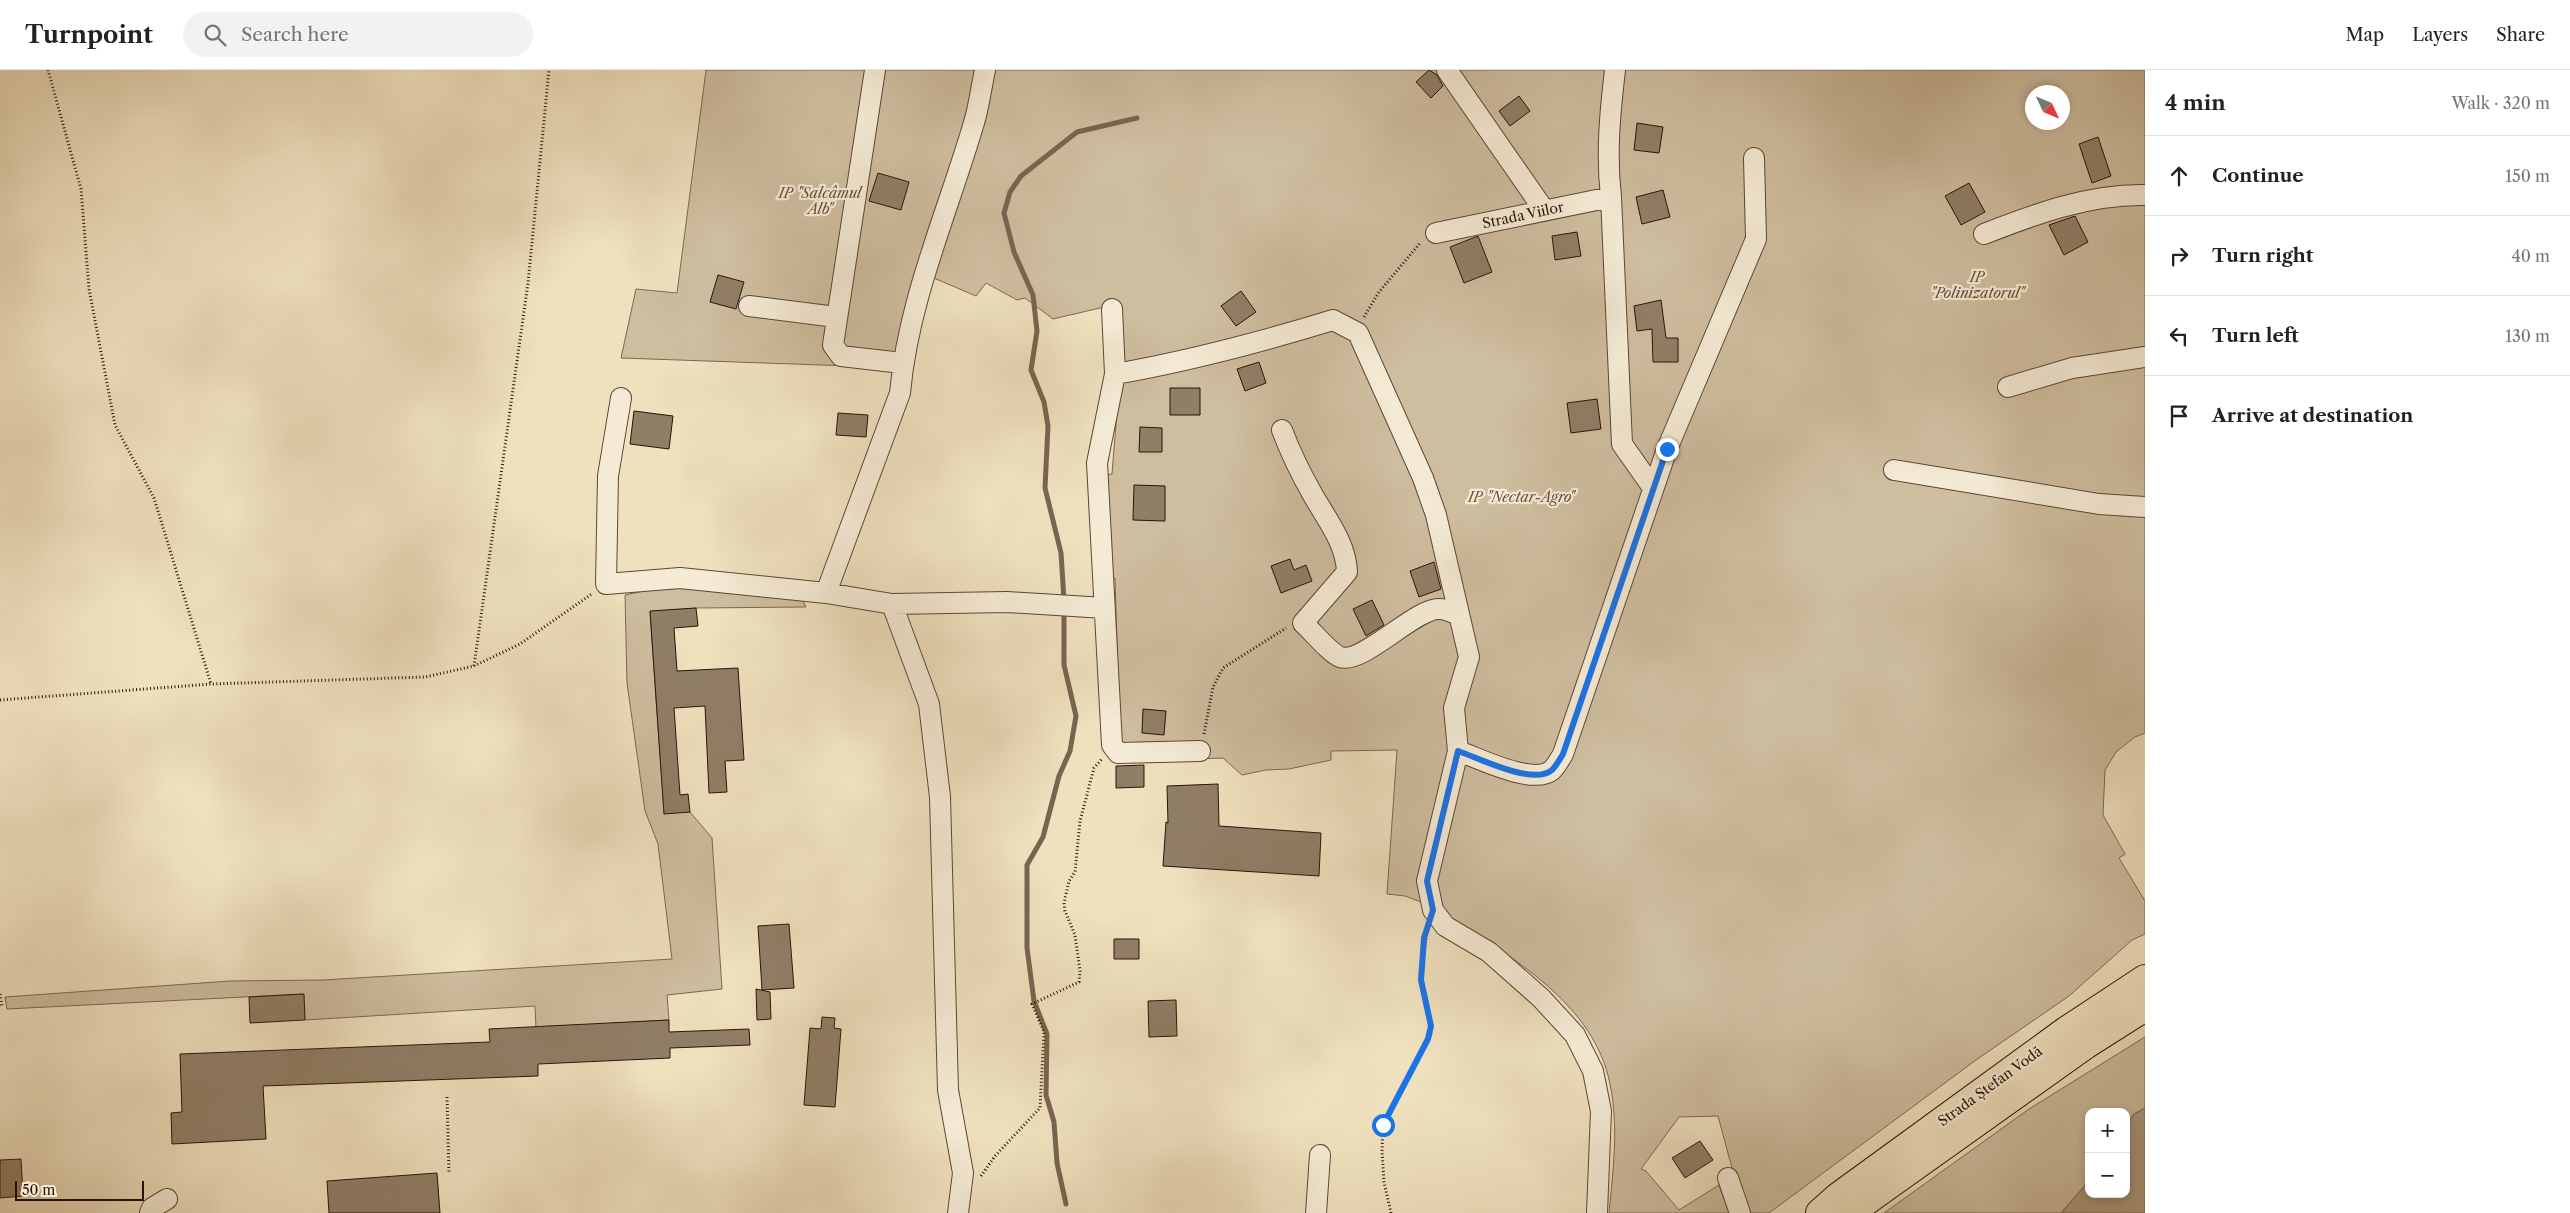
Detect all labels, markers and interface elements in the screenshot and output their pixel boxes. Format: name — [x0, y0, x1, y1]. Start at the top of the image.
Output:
search box — [183, 12, 533, 57]
text: Turnpoint — [25, 20, 153, 49]
icon: search — [201, 21, 229, 49]
text: Search here — [241, 23, 349, 46]
text: Map — [2346, 24, 2384, 46]
text: Layers — [2412, 24, 2468, 46]
text: Share — [2496, 24, 2545, 46]
north arrow — [2025, 85, 2070, 130]
text: 4 min — [2165, 90, 2226, 115]
text: Walk · 320 m — [2451, 93, 2550, 113]
icon: ahead — [2165, 162, 2193, 190]
text: Continue — [2212, 164, 2304, 187]
text: 150 m — [2505, 166, 2550, 186]
park label: IP "Salcâmul Alb" — [777, 184, 863, 218]
street label: Strada Viilor — [1481, 198, 1565, 232]
icon: right — [2165, 242, 2193, 270]
text: Turn right — [2212, 244, 2313, 267]
text: 40 m — [2511, 246, 2550, 266]
park label: IP "Polinizatorul" — [1930, 268, 2027, 302]
icon: left — [2165, 322, 2193, 350]
text: Turn left — [2212, 324, 2299, 347]
text: 130 m — [2505, 326, 2550, 346]
icon: arrive — [2165, 402, 2193, 430]
text: Arrive at destination — [2212, 404, 2413, 427]
route end — [1656, 438, 1679, 461]
park label: IP "Nectar-Agro" — [1467, 488, 1577, 506]
street label: Strada Ștefan Vodă — [1934, 1042, 2046, 1130]
map controls — [2085, 1108, 2130, 1198]
button: + — [2085, 1108, 2130, 1153]
route start — [1372, 1114, 1395, 1137]
button: − — [2085, 1153, 2130, 1198]
scale bar — [15, 1178, 144, 1201]
text: 50 m — [22, 1181, 55, 1199]

